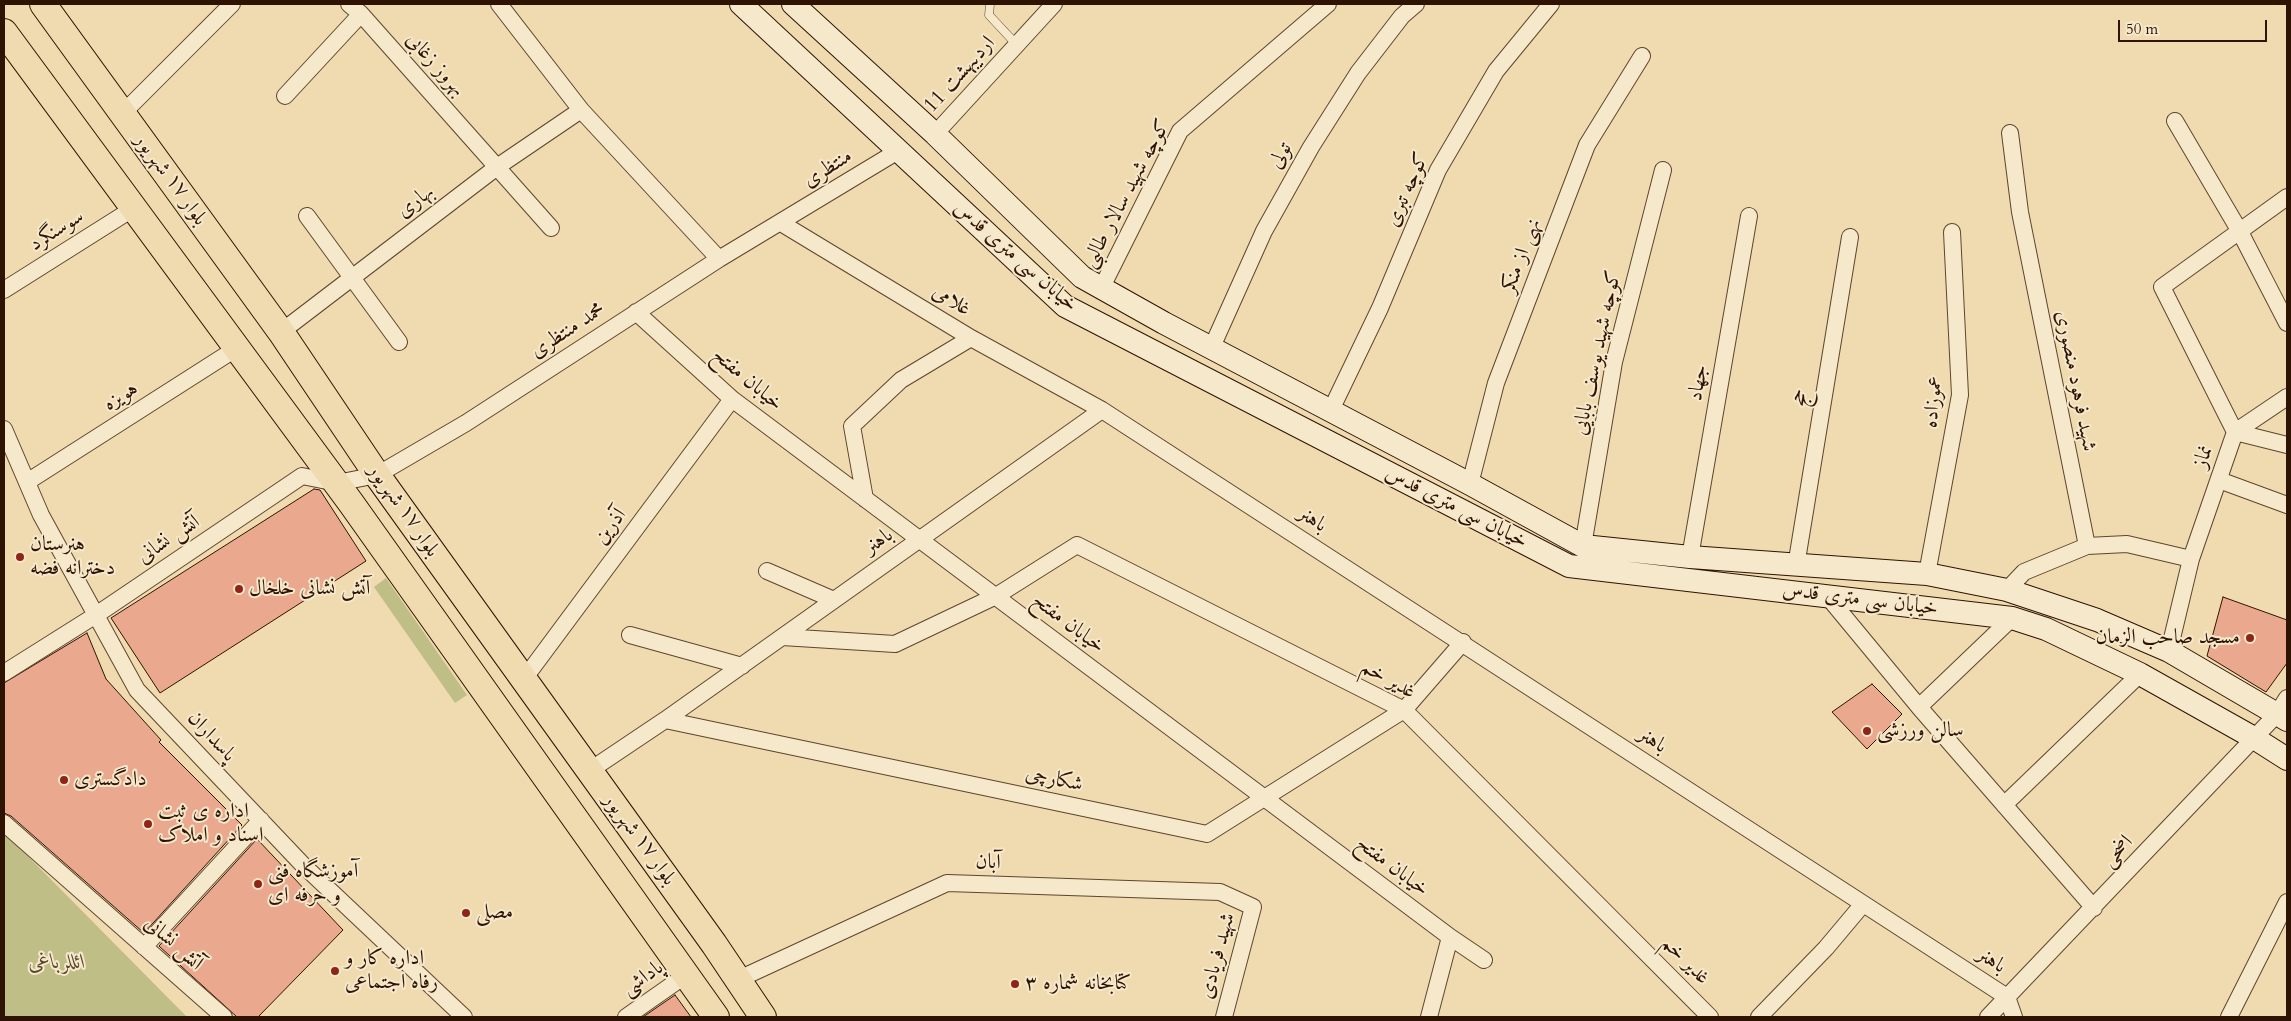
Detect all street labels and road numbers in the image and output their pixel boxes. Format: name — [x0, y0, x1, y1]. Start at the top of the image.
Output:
street label: بهروز زغابی — [400, 28, 470, 102]
street label: 11 اردیبهشت — [919, 31, 1001, 119]
street label: کوچه شهید سالار طالبی — [1077, 115, 1177, 273]
street label: بلوار ١٧ شهریور — [128, 129, 212, 231]
street label: تولی — [1264, 138, 1298, 174]
street label: منتظری — [799, 144, 857, 194]
street label: کوچه تبری — [1380, 149, 1436, 231]
street label: بهاری — [392, 180, 440, 224]
street label: خیابان سی متری قدس — [948, 196, 1082, 318]
street label: سوسنگرد — [25, 205, 89, 257]
street label: نهی از منکر — [1496, 215, 1548, 297]
street label: کوچه شهید یوسف بابایی — [1568, 268, 1628, 438]
street label: غلامی — [927, 280, 975, 322]
street label: محمد منتظری — [526, 298, 610, 364]
street label: شهید فرهود منصوری — [2049, 308, 2101, 454]
street label: خیابان مفتح — [706, 343, 788, 417]
street label: جهاد — [1683, 363, 1715, 403]
street label: عموزاده — [1919, 375, 1949, 429]
street label: هویزه — [99, 377, 143, 417]
street label: حج — [1788, 387, 1816, 409]
street label: نماز — [2188, 442, 2220, 472]
street label: بلوار ١٧ شهریور — [362, 460, 444, 562]
street label: خیابان سی متری قدس — [1380, 461, 1532, 555]
street label: باهنر — [1293, 501, 1331, 539]
street label: آذرین — [589, 504, 633, 550]
street label: آتش نشانی — [133, 510, 205, 570]
street label: باهنر — [860, 523, 898, 561]
street label: خیابان سی متری قدس — [1781, 578, 1939, 622]
street label: خیابان مفتح — [1027, 588, 1109, 660]
street label: غدیر خم — [1356, 655, 1420, 705]
street label: پاسداران — [181, 706, 241, 768]
street label: باهنر — [1633, 722, 1671, 760]
street label: شکارچی — [1023, 762, 1085, 798]
street label: بلوار ١٧ شهریور — [597, 789, 681, 891]
street label: خیابان مفتح — [1351, 831, 1433, 903]
street label: اضحی — [2097, 831, 2139, 873]
street label: آبان — [975, 850, 1001, 876]
street label: شهید فریادی — [1194, 910, 1242, 1002]
street label: آتش نشانی — [138, 911, 208, 977]
street label: غدیر خم — [1655, 931, 1715, 991]
street label: باهنر — [1972, 942, 2010, 980]
street label: پاداشی — [617, 956, 669, 1002]

